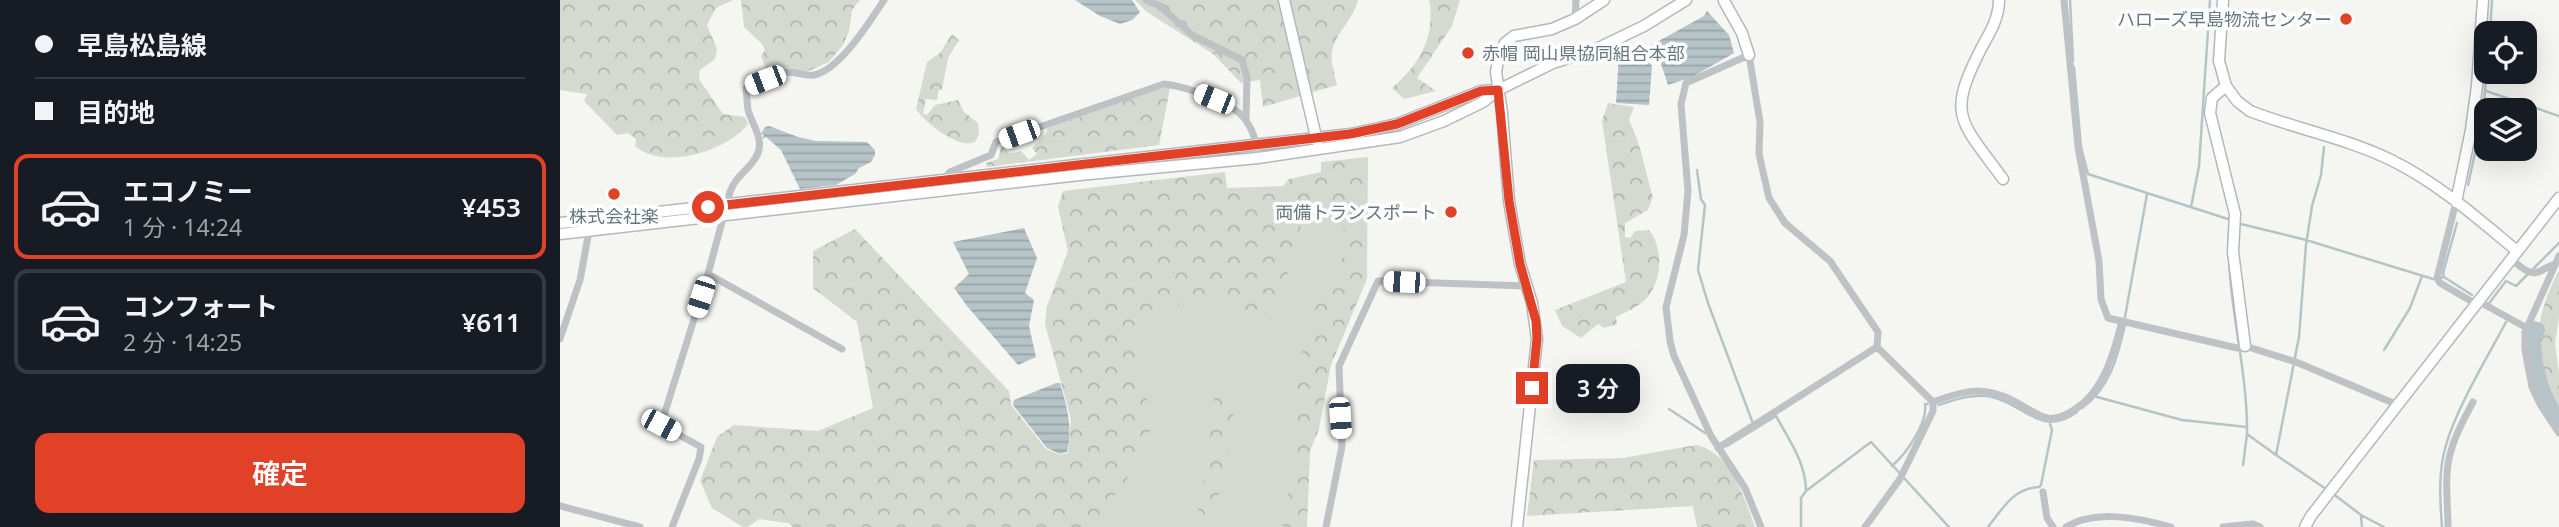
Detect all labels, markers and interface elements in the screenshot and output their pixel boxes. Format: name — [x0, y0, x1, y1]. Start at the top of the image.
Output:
place label: ハローズ早島物流センター — [2117, 7, 2332, 31]
marker: ハローズ早島物流センター — [2338, 11, 2354, 27]
map controls — [2474, 21, 2537, 161]
button: locate — [2474, 21, 2537, 84]
text: 早島松島線 — [77, 27, 207, 63]
place label: 赤帽 岡山県協同組合本部 — [1482, 41, 1685, 65]
marker: 赤帽 岡山県協同組合本部 — [1460, 45, 1476, 61]
car — [742, 63, 789, 97]
car — [1191, 81, 1238, 117]
text: 目的地 — [77, 94, 155, 130]
button: layers — [2474, 98, 2537, 161]
car — [996, 117, 1043, 151]
text: エコノミー — [123, 173, 253, 209]
icon: car — [39, 175, 102, 238]
marker: 株式会社楽 — [606, 186, 622, 202]
text: ¥453 — [462, 189, 521, 225]
route start — [692, 191, 724, 223]
place label: 両備トランスポート — [1275, 200, 1437, 224]
place label: 株式会社楽 — [569, 204, 659, 228]
marker: 両備トランスポート — [1443, 204, 1459, 220]
text: 1 分 · 14:24 — [123, 211, 242, 243]
car — [1383, 271, 1426, 293]
car — [685, 274, 718, 320]
text: コンフォート — [123, 288, 278, 324]
icon: car — [39, 290, 102, 353]
text: ¥611 — [462, 304, 521, 340]
text: 2 分 · 14:25 — [123, 326, 242, 358]
callout: 3 分 — [1556, 364, 1640, 412]
route end — [1516, 372, 1548, 404]
text: 3 分 — [1577, 372, 1619, 404]
car — [1329, 396, 1352, 440]
car — [638, 406, 685, 444]
button: 確定 — [35, 433, 525, 513]

